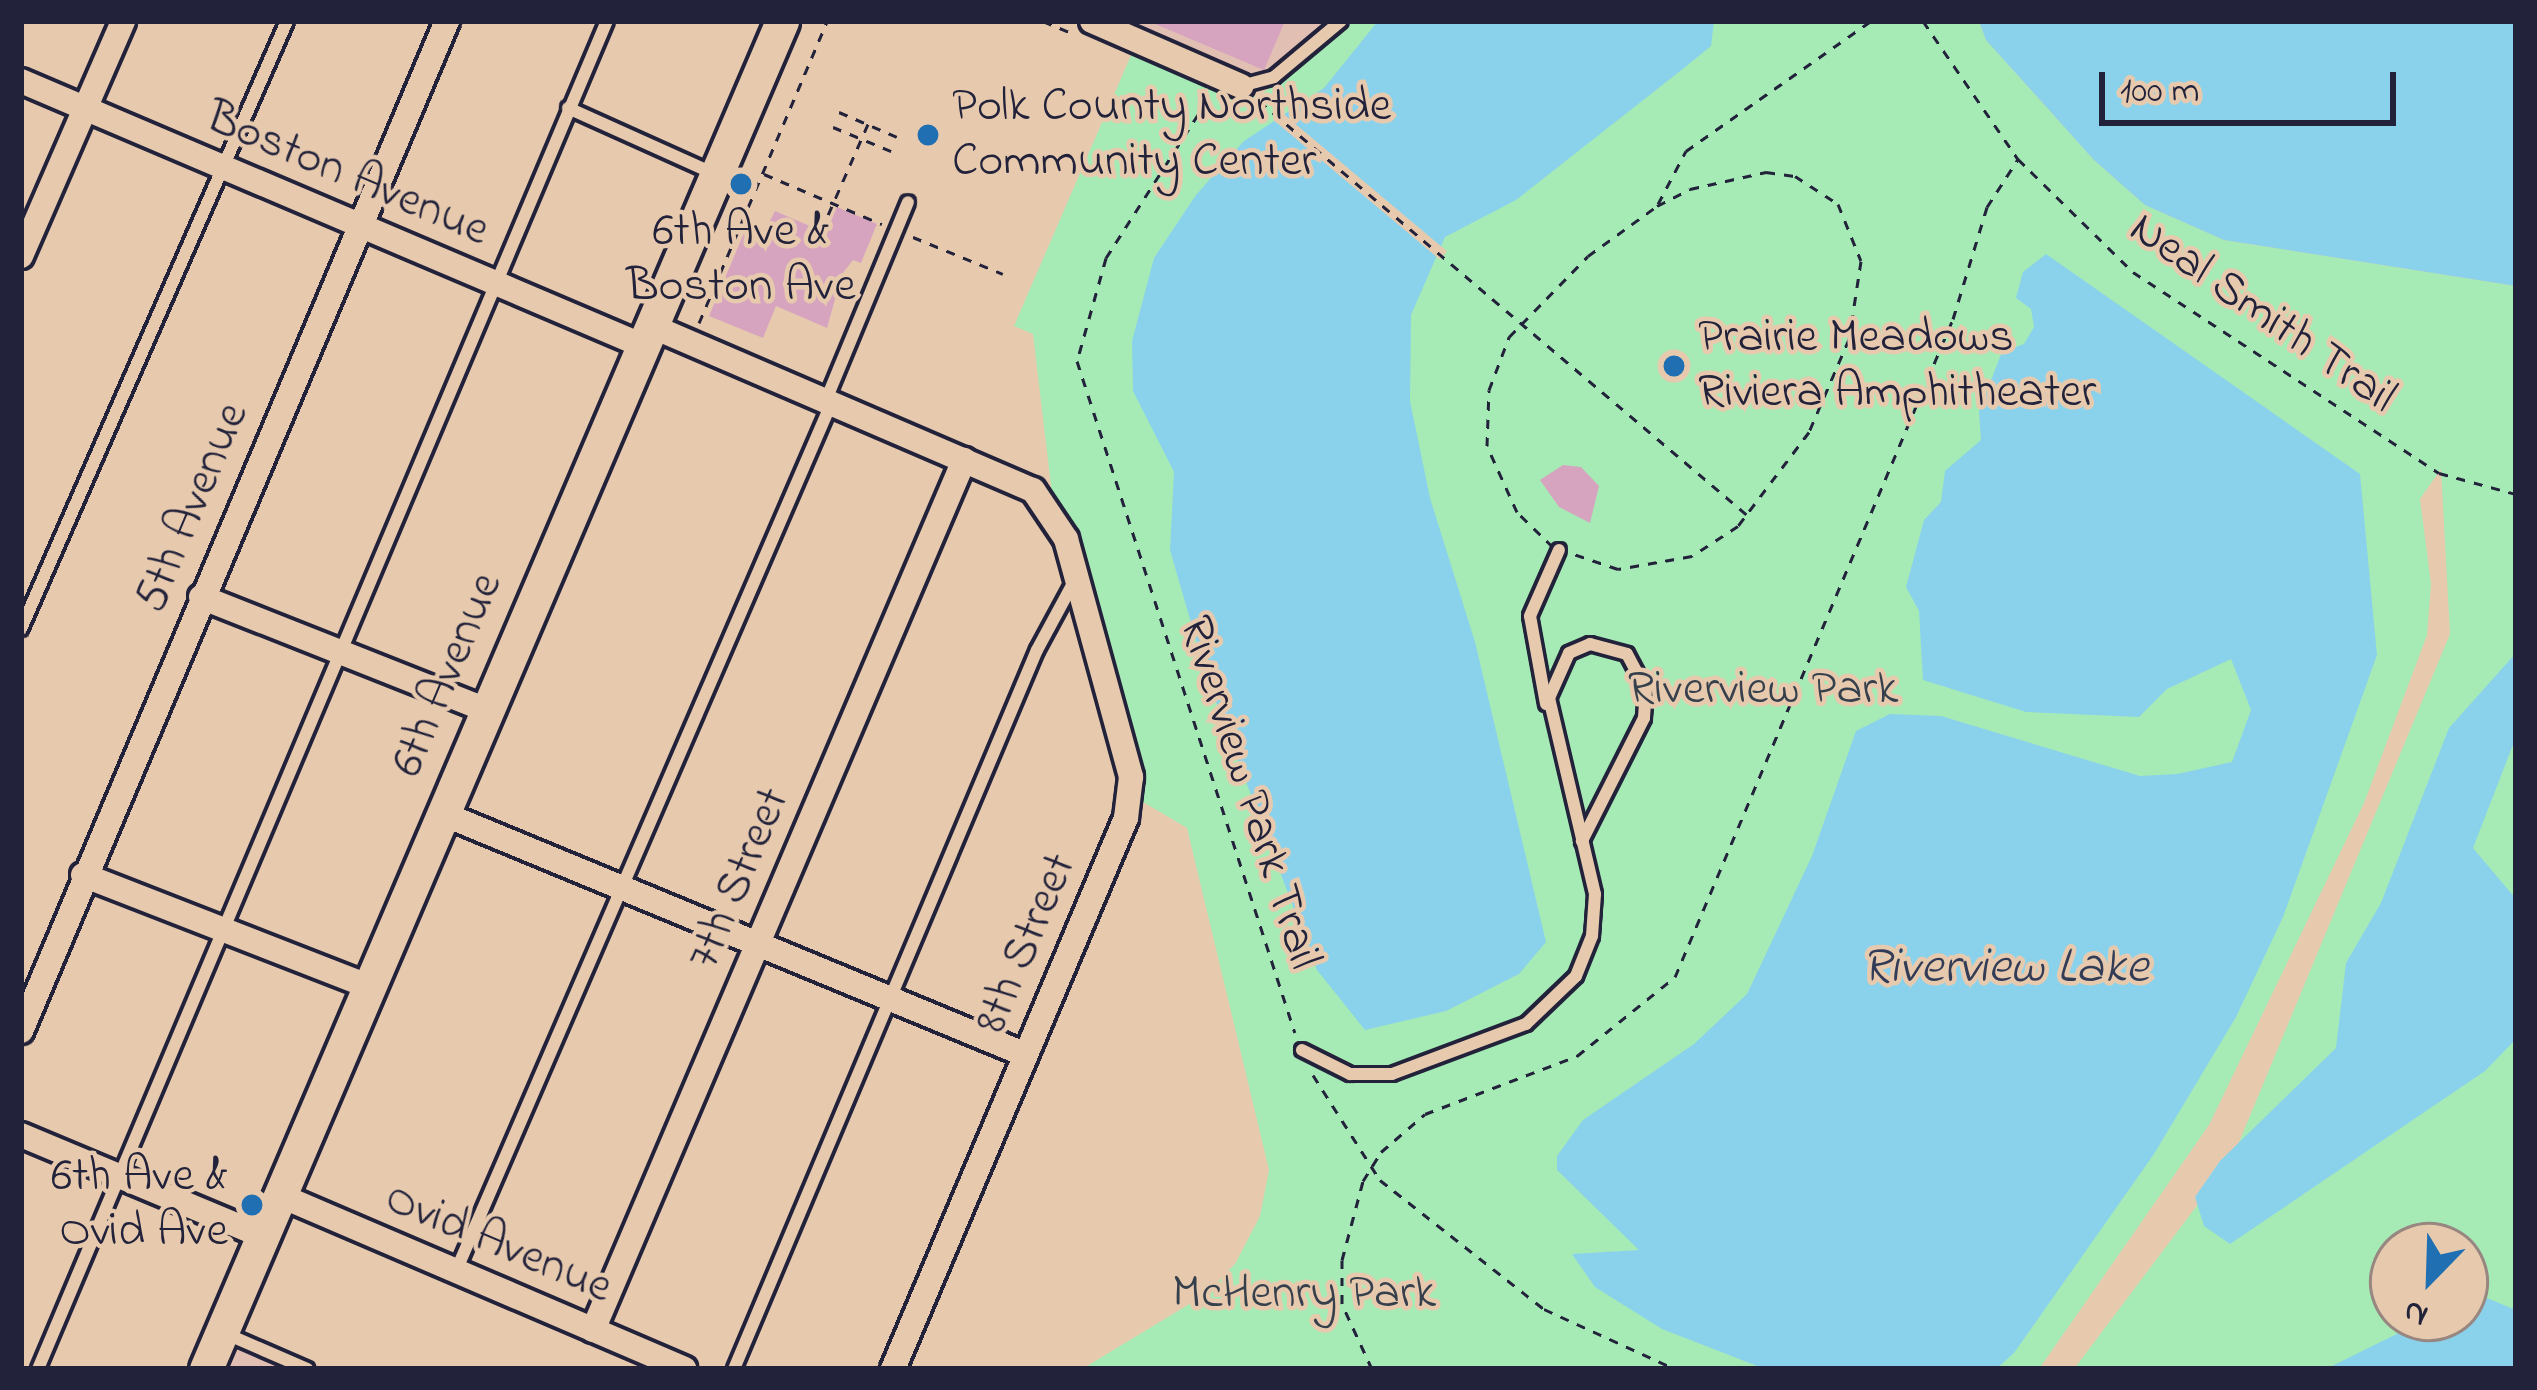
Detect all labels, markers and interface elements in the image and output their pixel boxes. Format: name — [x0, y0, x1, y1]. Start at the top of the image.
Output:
scale bar — [2105, 48, 2402, 122]
text: 100 m — [2120, 66, 2200, 119]
place label: Polk County Northside Community Center — [952, 78, 1391, 191]
street label: Boston Avenue — [197, 89, 497, 261]
marker: Polk County Northside Community Center — [915, 122, 941, 148]
marker: 6th Ave & Boston Ave — [728, 171, 754, 197]
street label: Neal Smith Trail — [2117, 201, 2407, 427]
place label: 6th Ave & Boston Ave — [626, 203, 856, 316]
place label: Prairie Meadows Riviera Amphitheater — [1698, 309, 2096, 422]
marker: Prairie Meadows Riviera Amphitheater — [1661, 353, 1687, 379]
street label: 5th Avenue — [123, 395, 263, 621]
street label: 6th Avenue — [379, 565, 517, 785]
street label: Riverview Park Trail — [1164, 609, 1332, 977]
park label: Riverview Park — [1628, 662, 1898, 720]
street label: 7th Street — [676, 780, 804, 978]
street label: 8th Street — [963, 845, 1091, 1043]
water label: Riverview Lake — [1862, 938, 2148, 1000]
place label: 6th Ave & Ovid Ave — [51, 1148, 228, 1261]
street label: Ovid Avenue — [376, 1170, 620, 1318]
marker: 6th Ave & Ovid Ave — [239, 1192, 265, 1218]
north arrow — [2369, 1222, 2489, 1342]
park label: McHenry Park — [1172, 1266, 1436, 1324]
text: N — [2396, 1286, 2436, 1339]

